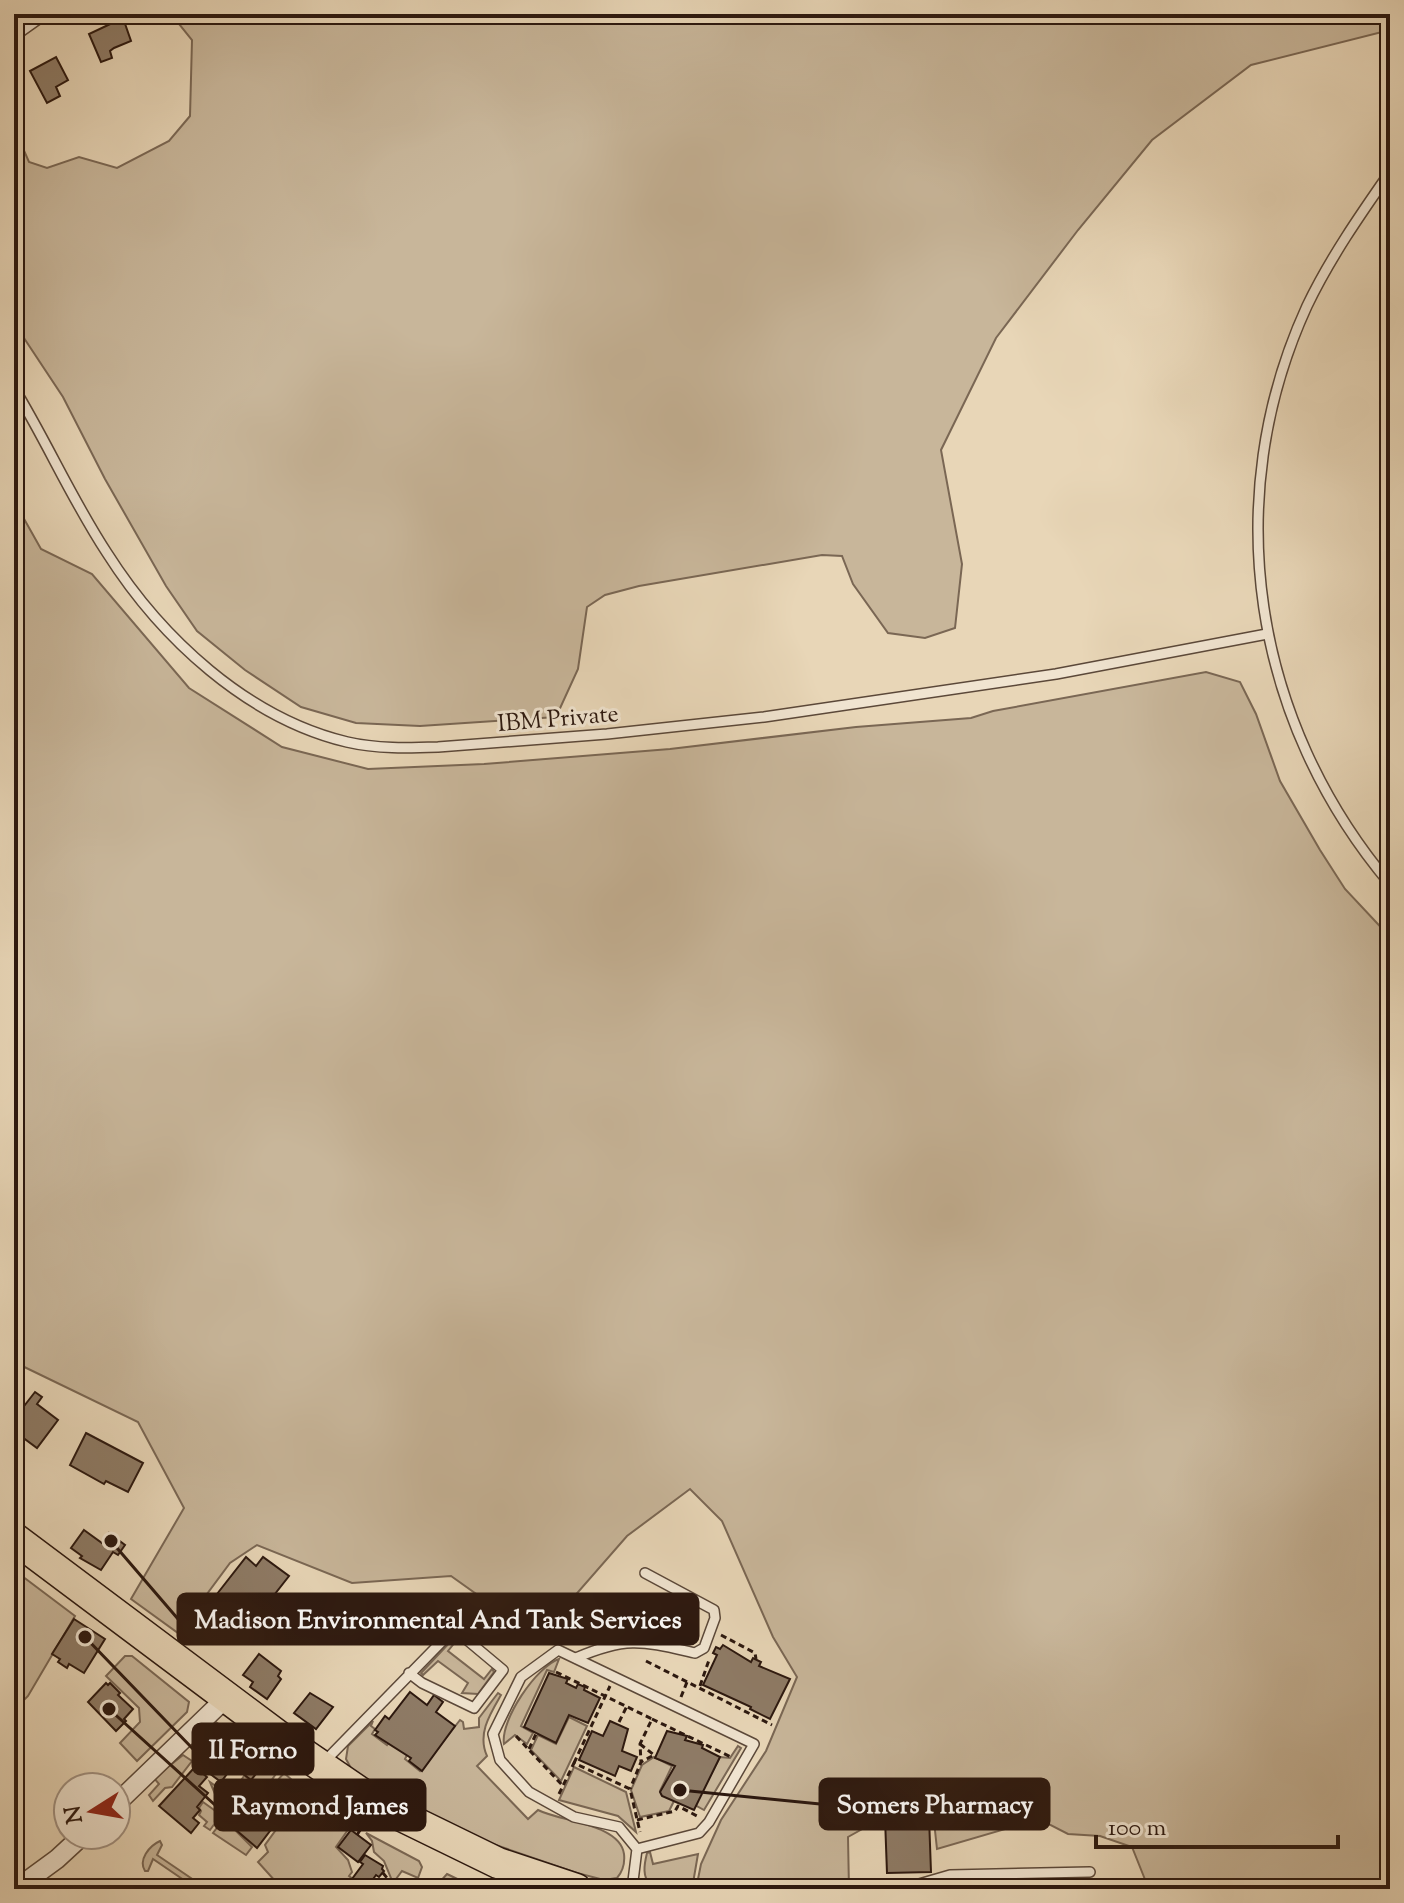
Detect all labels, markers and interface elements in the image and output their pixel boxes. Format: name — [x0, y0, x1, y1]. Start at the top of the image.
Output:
street label: IBM Private — [496, 698, 620, 742]
callout: Madison Environmental And Tank Services — [178, 1594, 698, 1644]
text: Madison Environmental And Tank Services — [194, 1603, 682, 1640]
callout: Il Forno — [193, 1724, 313, 1774]
text: Il Forno — [209, 1733, 297, 1770]
north arrow — [52, 1771, 132, 1851]
callout: Somers Pharmacy — [820, 1779, 1049, 1829]
callout: Raymond James — [215, 1780, 425, 1830]
text: Somers Pharmacy — [837, 1788, 1034, 1825]
text: Raymond James — [231, 1789, 409, 1826]
scale bar — [1096, 1799, 1338, 1849]
text: N — [58, 1802, 93, 1826]
text: 100 m — [1108, 1812, 1166, 1846]

